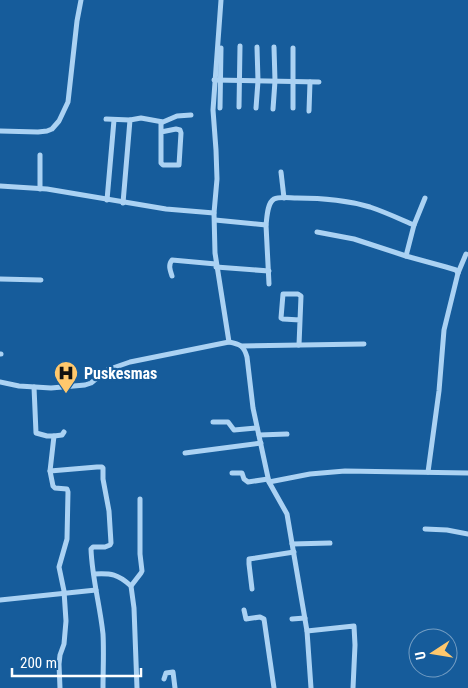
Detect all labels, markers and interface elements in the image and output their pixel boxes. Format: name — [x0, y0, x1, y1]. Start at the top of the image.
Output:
hospital icon: Puskesmas — [53, 360, 79, 394]
place label: Puskesmas — [84, 364, 157, 383]
north arrow — [408, 628, 458, 678]
scale bar — [12, 646, 141, 678]
text: U — [412, 650, 429, 661]
text: 200 m — [20, 654, 57, 672]

